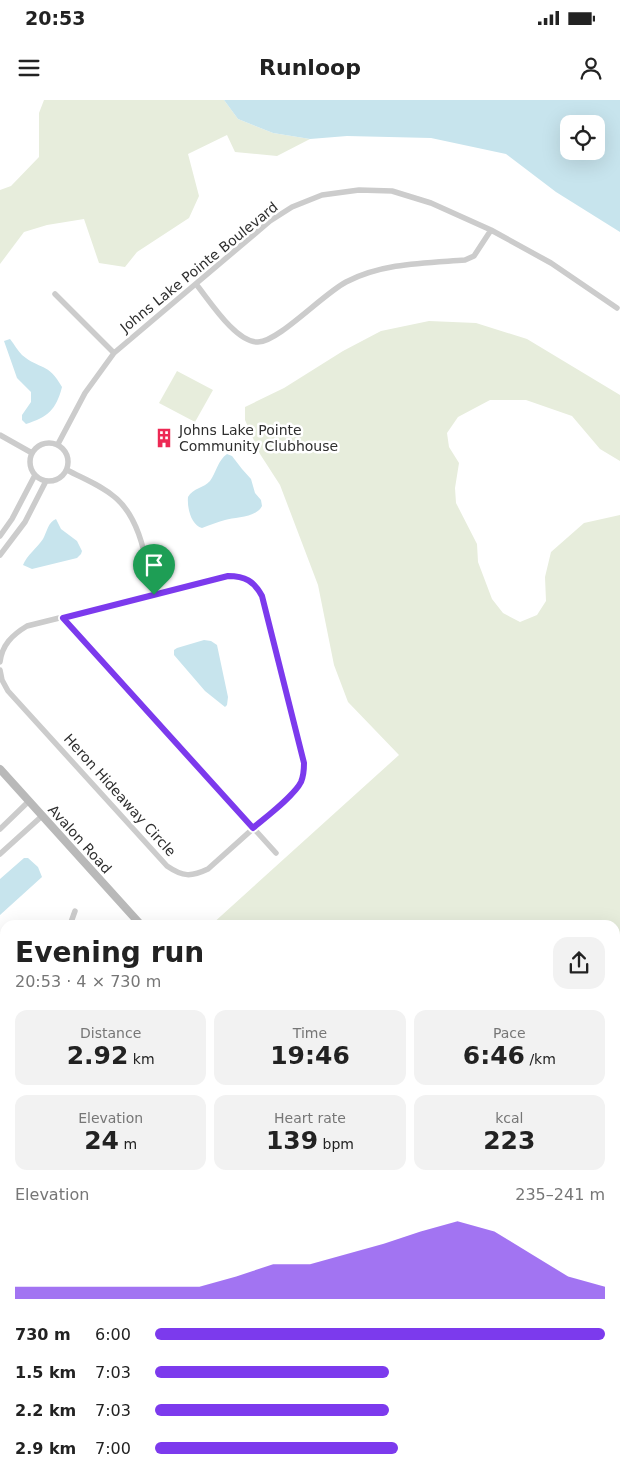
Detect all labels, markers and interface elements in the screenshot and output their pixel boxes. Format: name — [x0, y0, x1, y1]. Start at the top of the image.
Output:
text: 20:53 — [25, 7, 85, 29]
icon: menu — [15, 54, 43, 82]
icon: person — [577, 54, 605, 82]
text: Runloop — [259, 55, 361, 80]
map controls — [560, 115, 605, 160]
button: locate — [560, 115, 605, 160]
street label: Johns Lake Pointe Boulevard — [116, 199, 281, 336]
place label: Johns Lake Pointe Community Clubhouse — [178, 422, 338, 454]
building icon: Johns Lake Pointe Community Clubhouse — [153, 427, 175, 449]
pin — [133, 544, 175, 595]
icon: arrive — [140, 551, 168, 579]
street label: Heron Hideaway Circle — [61, 731, 179, 859]
street label: Avalon Road — [45, 801, 115, 877]
text: Evening run — [15, 936, 204, 969]
button: share — [553, 937, 605, 989]
text: 20:53 · 4 × 730 m — [15, 972, 161, 991]
text: Distance — [80, 1025, 141, 1041]
text: Time — [293, 1025, 327, 1041]
text: Pace — [493, 1025, 526, 1041]
text: 2.92 — [67, 1041, 128, 1070]
text: 19:46 — [270, 1041, 350, 1070]
text: 6:46 — [463, 1041, 525, 1070]
text: km — [128, 1051, 155, 1067]
text: /km — [525, 1051, 556, 1067]
text: Elevation — [78, 1110, 143, 1126]
text: Heart rate — [274, 1110, 346, 1126]
text: kcal — [495, 1110, 523, 1126]
text: 24 — [84, 1126, 119, 1155]
text: 139 — [266, 1126, 318, 1155]
text: 223 — [483, 1126, 535, 1155]
text: m — [119, 1136, 137, 1152]
text: bpm — [318, 1136, 354, 1152]
text: Elevation — [15, 1185, 89, 1204]
text: 235–241 m — [515, 1185, 605, 1204]
text: 730 m — [15, 1325, 71, 1344]
text: 6:00 — [95, 1325, 131, 1344]
text: 1.5 km — [15, 1363, 76, 1382]
text: 7:03 — [95, 1363, 131, 1382]
text: 2.2 km — [15, 1401, 76, 1420]
text: 7:03 — [95, 1401, 131, 1420]
text: 2.9 km — [15, 1439, 76, 1458]
text: 7:00 — [95, 1439, 131, 1458]

